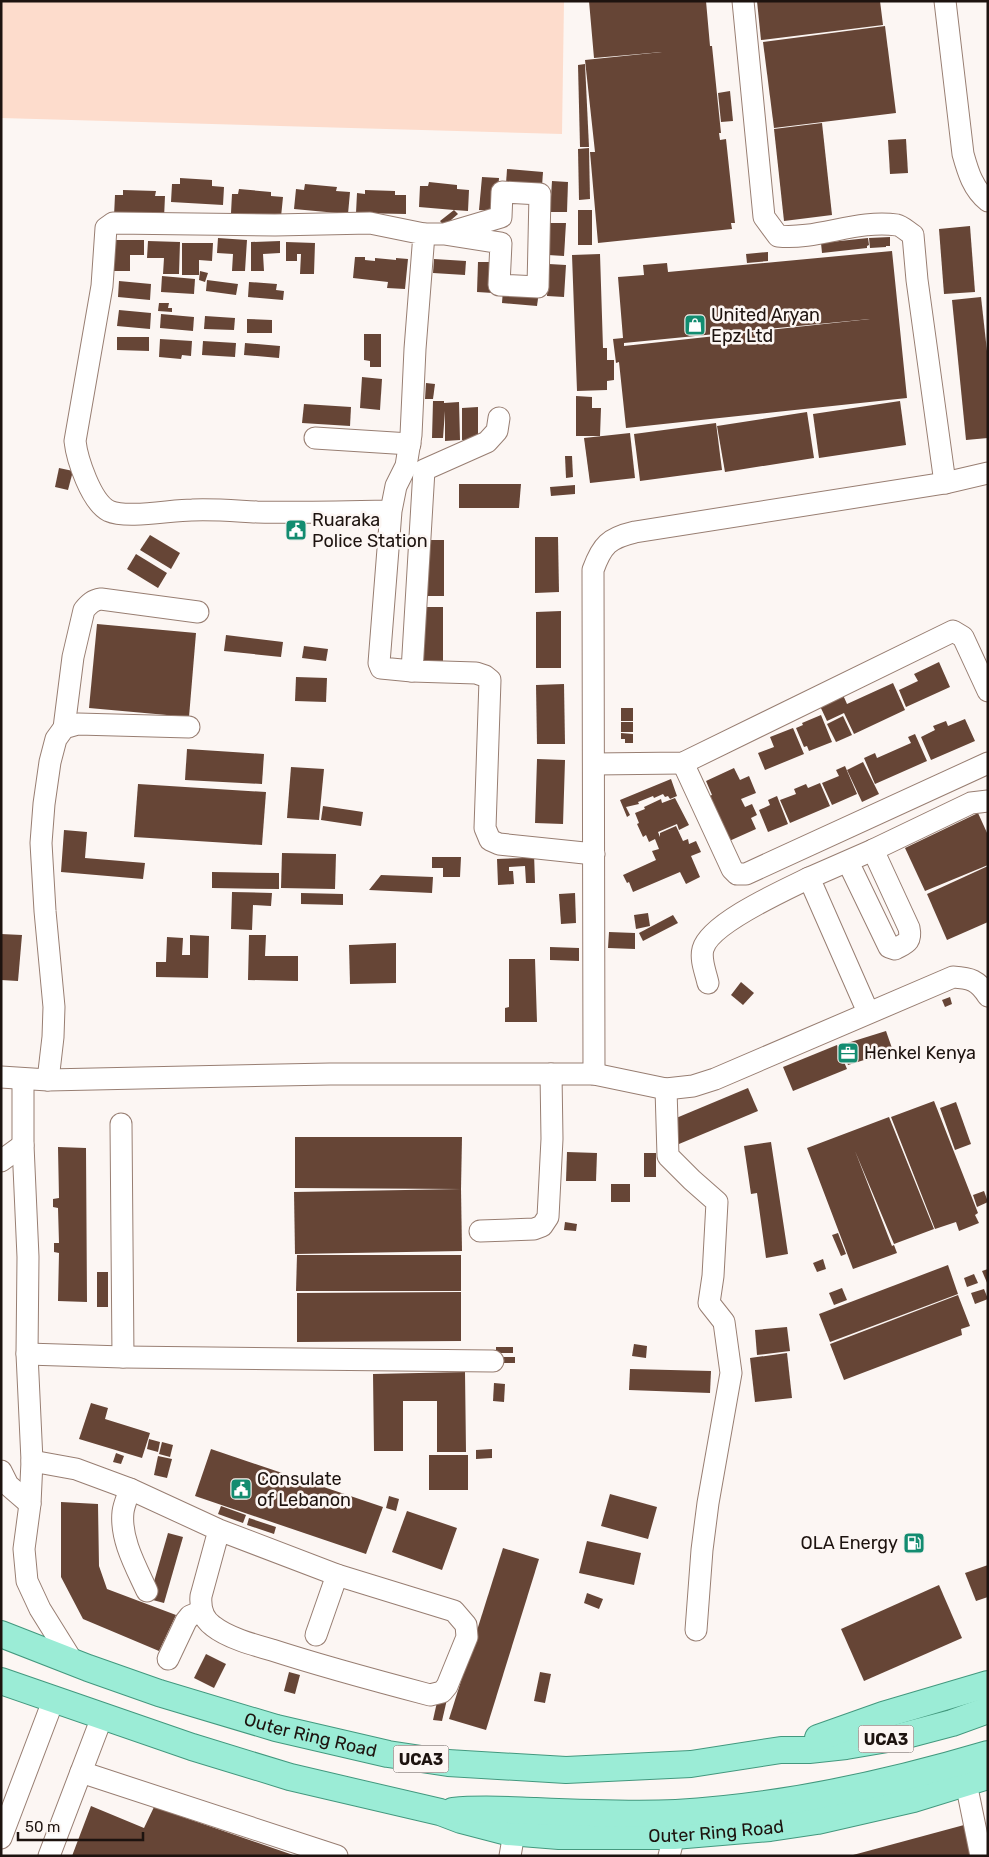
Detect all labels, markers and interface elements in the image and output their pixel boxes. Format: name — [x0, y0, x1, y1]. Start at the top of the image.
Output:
place label: United Aryan Epz Ltd — [711, 304, 820, 347]
shop icon: United Aryan Epz Ltd — [683, 313, 707, 337]
place label: Ruaraka Police Station — [312, 509, 428, 552]
public building icon: Ruaraka Police Station — [284, 518, 308, 542]
office icon: Henkel Kenya — [836, 1041, 860, 1065]
place label: Henkel Kenya — [864, 1042, 976, 1064]
place label: Consulate of Lebanon — [257, 1468, 351, 1511]
public building icon: Consulate of Lebanon — [229, 1477, 253, 1501]
fuel station icon: OLA Energy — [902, 1531, 926, 1555]
place label: OLA Energy — [800, 1532, 898, 1554]
street label: Outer Ring Road — [241, 1708, 379, 1762]
road number: UCA3 — [858, 1726, 914, 1752]
road number: UCA3 — [394, 1746, 448, 1772]
scale bar — [18, 1810, 142, 1842]
street label: Outer Ring Road — [648, 1815, 785, 1847]
text: 50 m — [25, 1818, 60, 1836]

